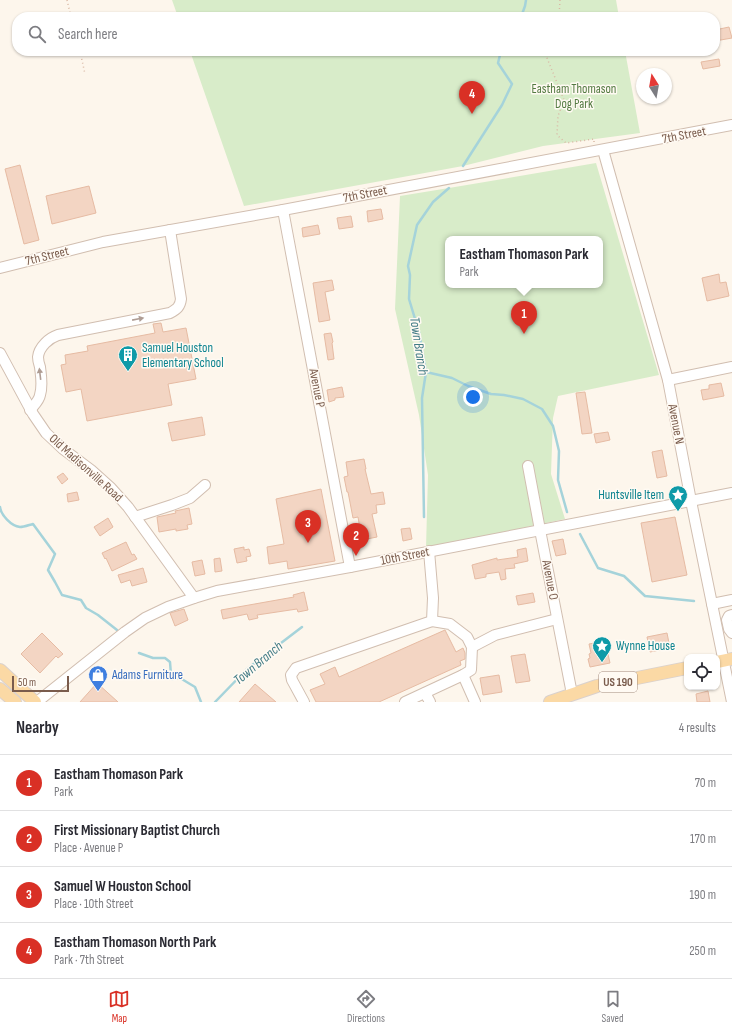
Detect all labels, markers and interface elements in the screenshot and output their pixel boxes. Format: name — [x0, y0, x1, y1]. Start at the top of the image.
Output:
search box — [12, 12, 720, 56]
icon: search — [26, 23, 48, 45]
text: Search here — [58, 25, 118, 44]
north arrow — [636, 68, 672, 104]
pin: 4 — [459, 81, 485, 114]
park label: Eastham Thomason Dog Park — [532, 81, 616, 112]
street label: 7th Street — [661, 123, 707, 147]
street label: 7th Street — [342, 182, 388, 206]
popup — [445, 236, 603, 288]
street label: 7th Street — [24, 243, 70, 269]
text: Eastham Thomason Park — [459, 245, 589, 264]
text: Park — [459, 264, 479, 280]
pin: 1 — [511, 301, 537, 334]
one-way arrow — [132, 316, 144, 322]
water label: Town Branch — [406, 316, 432, 377]
place label: Samuel Houston Elementary School — [142, 340, 224, 371]
building icon: Samuel Houston Elementary School — [117, 344, 139, 372]
street label: Avenue P — [305, 366, 329, 409]
one-way arrow — [37, 368, 44, 380]
your location — [463, 387, 483, 407]
street label: Avenue N — [664, 402, 688, 445]
street label: Old Madisonville Road — [46, 431, 126, 505]
place icon: Huntsville Item — [667, 484, 689, 512]
place label: Huntsville Item — [598, 487, 664, 503]
pin: 3 — [295, 510, 321, 543]
pin: 2 — [343, 523, 369, 556]
street label: 10th Street — [379, 543, 431, 569]
street label: Avenue O — [538, 558, 562, 601]
place icon: Wynne House — [591, 635, 613, 663]
water label: Town Branch — [230, 637, 286, 688]
place label: Wynne House — [616, 638, 675, 654]
map controls — [684, 654, 720, 690]
button: locate — [684, 654, 720, 690]
shop icon: Adams Furniture — [87, 664, 109, 692]
place label: Adams Furniture — [111, 667, 183, 683]
road number: US 190 — [599, 672, 637, 692]
scale bar — [12, 674, 69, 693]
text: 50 m — [18, 676, 36, 689]
text: Nearby — [16, 718, 59, 738]
text: 4 results — [679, 720, 716, 736]
text: Eastham Thomason Park — [54, 765, 183, 784]
text: 1 — [26, 775, 32, 791]
text: 70 m — [695, 775, 716, 791]
text: Park — [54, 784, 73, 800]
text: First Missionary Baptist Church — [54, 821, 220, 840]
text: 2 — [26, 831, 32, 847]
text: 170 m — [690, 831, 716, 847]
text: Place · Avenue P — [54, 840, 123, 856]
text: Samuel W Houston School — [54, 877, 191, 896]
text: 3 — [26, 887, 32, 903]
text: 190 m — [689, 887, 716, 903]
text: Place · 10th Street — [54, 896, 133, 912]
text: Eastham Thomason North Park — [54, 933, 216, 952]
text: 4 — [26, 943, 32, 959]
text: 250 m — [689, 943, 716, 959]
text: Park · 7th Street — [54, 952, 124, 968]
tab: Map — [108, 988, 130, 1025]
tab: Directions — [347, 988, 385, 1025]
tab: Saved — [602, 988, 624, 1025]

